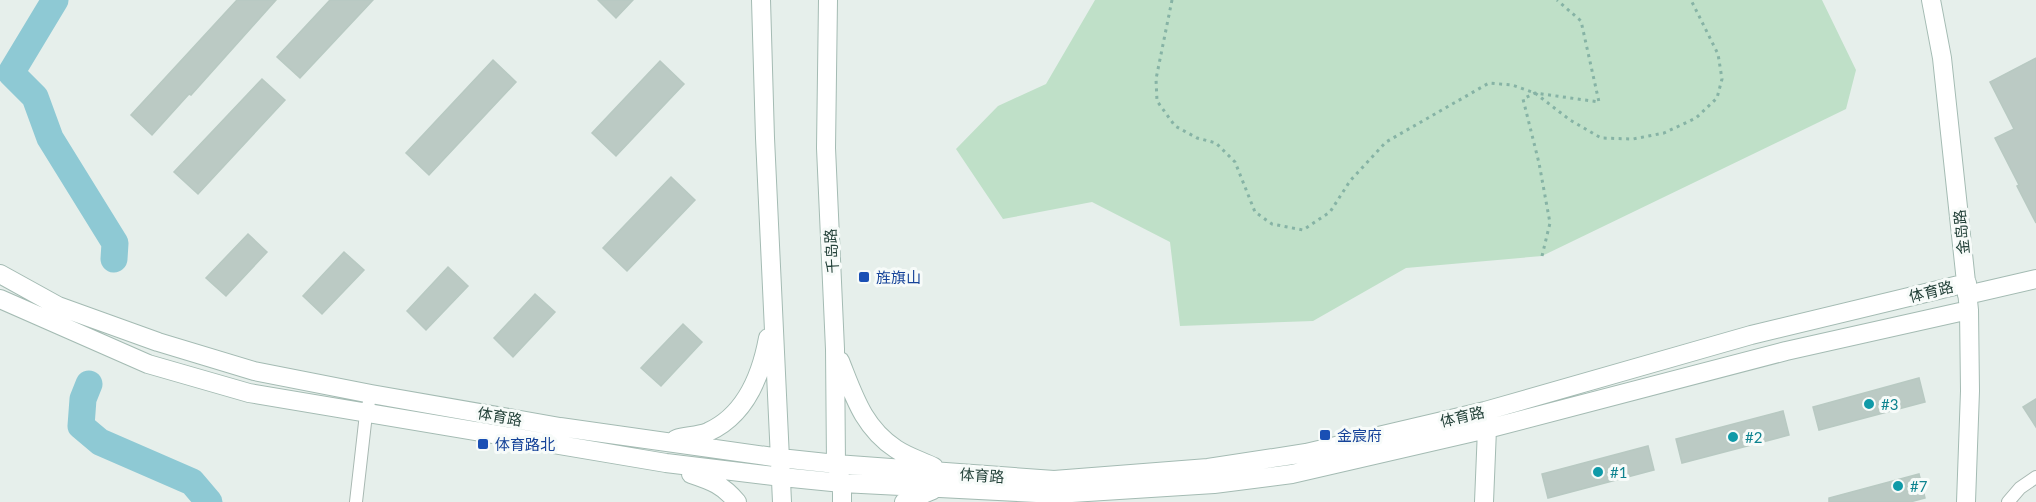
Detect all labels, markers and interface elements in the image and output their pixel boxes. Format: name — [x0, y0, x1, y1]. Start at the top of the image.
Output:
street label: 金岛路 — [1950, 209, 1972, 255]
street label: 千岛路 — [821, 228, 841, 274]
place label: 旌旗山 — [876, 268, 921, 286]
marker: 旌旗山 — [857, 270, 871, 284]
street label: 体育路 — [1907, 277, 1955, 305]
place label: #3 — [1881, 395, 1898, 413]
marker: #3 — [1862, 397, 1876, 411]
street label: 体育路 — [1438, 402, 1486, 430]
street label: 体育路 — [476, 403, 524, 429]
place label: 金宸府 — [1337, 426, 1382, 444]
marker: 金宸府 — [1318, 428, 1332, 442]
place label: #2 — [1745, 428, 1762, 446]
marker: #2 — [1726, 430, 1740, 444]
place label: 体育路北 — [495, 435, 555, 453]
marker: 体育路北 — [476, 437, 490, 451]
place label: #1 — [1610, 463, 1627, 481]
street label: 体育路 — [959, 464, 1005, 486]
marker: #1 — [1591, 465, 1605, 479]
place label: #7 — [1910, 477, 1928, 495]
marker: #7 — [1891, 479, 1905, 493]

